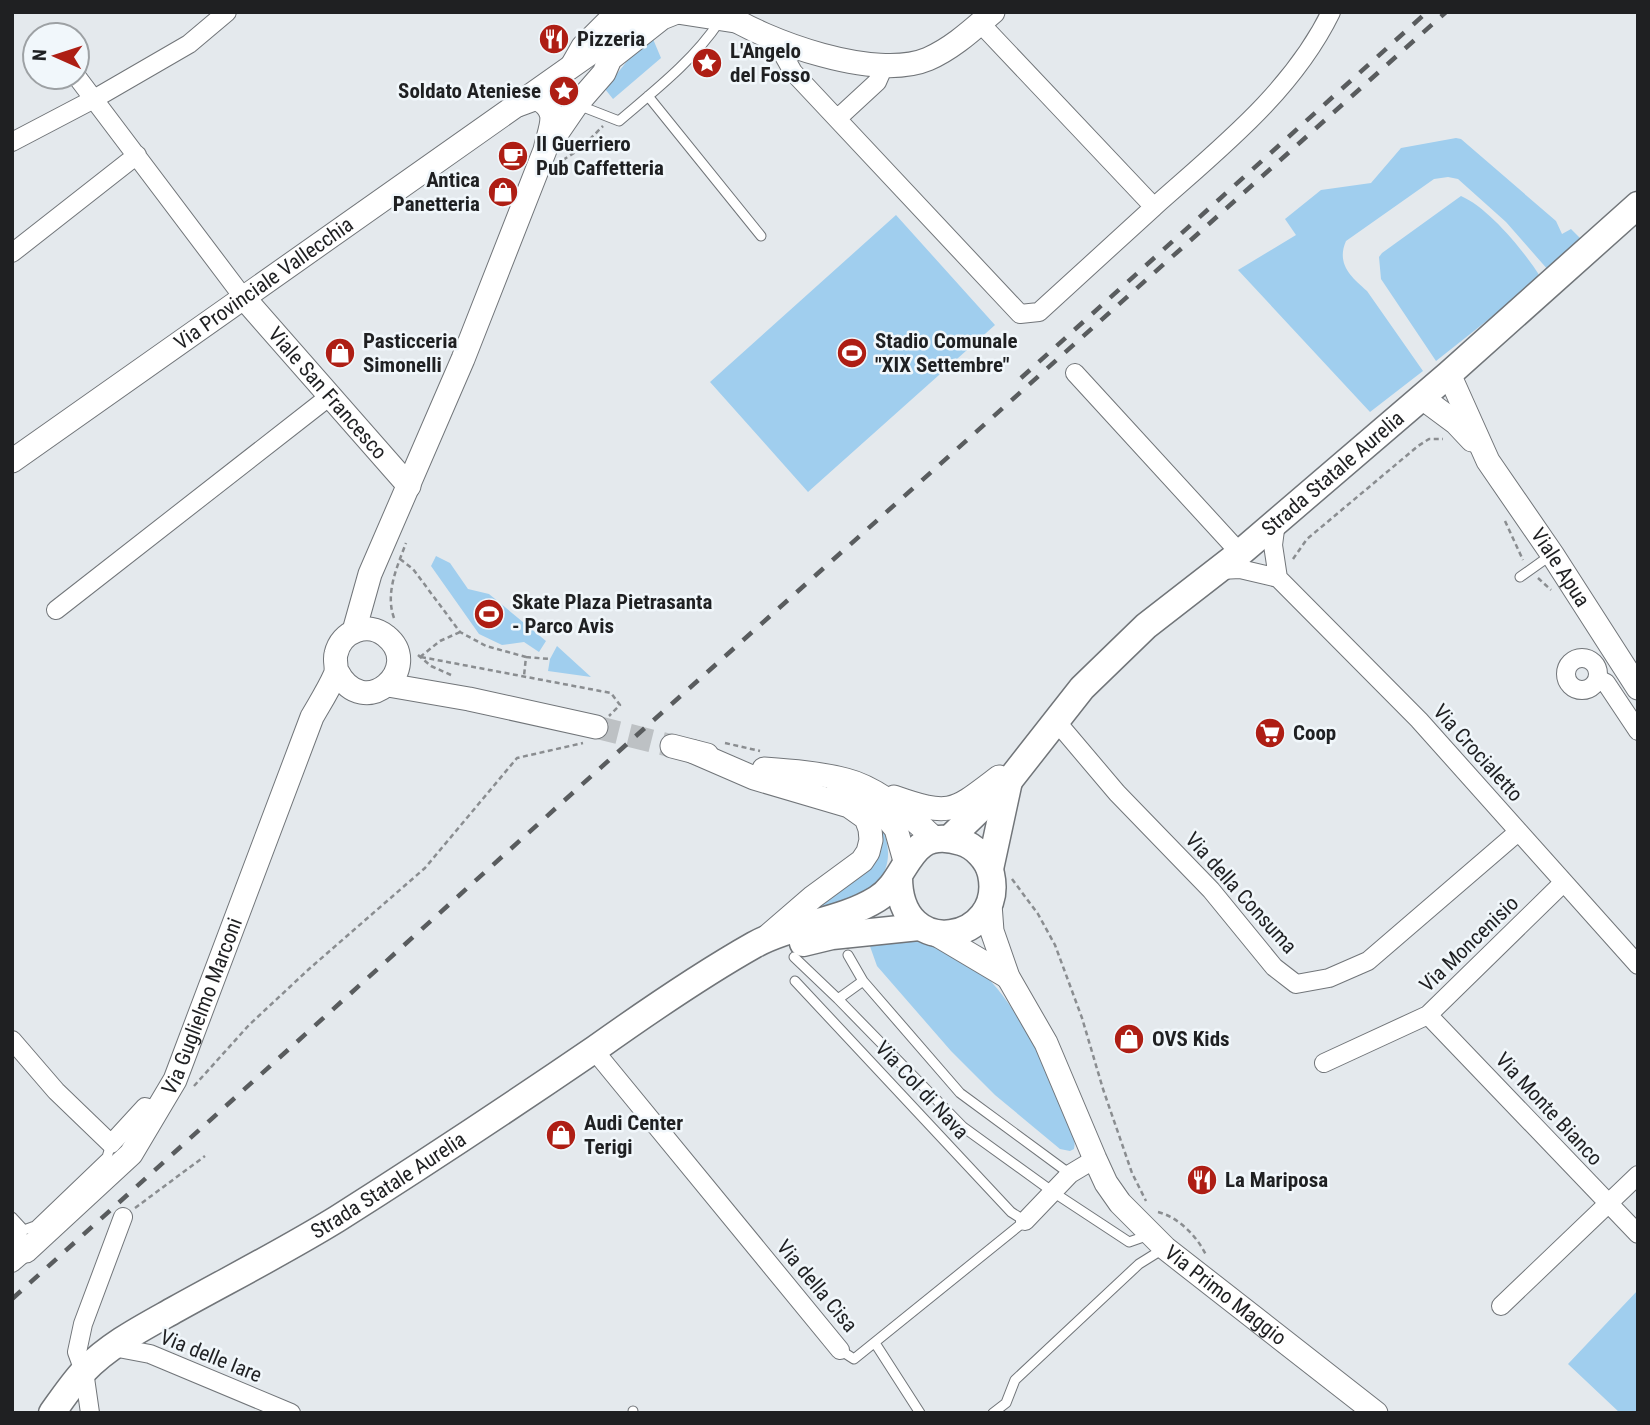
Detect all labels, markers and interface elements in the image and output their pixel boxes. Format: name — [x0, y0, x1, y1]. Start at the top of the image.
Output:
north arrow — [21, 21, 91, 91]
restaurant icon: Pizzeria — [537, 22, 571, 56]
place label: Pizzeria — [577, 27, 645, 51]
place label: L'Angelo del Fosso — [730, 39, 810, 87]
place icon: L'Angelo del Fosso — [690, 46, 724, 80]
text: N — [28, 49, 51, 62]
place icon: Soldato Ateniese — [547, 74, 581, 108]
place label: Soldato Ateniese — [398, 79, 541, 103]
place label: Il Guerriero Pub Caffetteria — [536, 132, 664, 180]
cafe icon: Il Guerriero Pub Caffetteria — [496, 139, 530, 173]
place label: Antica Panetteria — [393, 168, 480, 216]
shop icon: Antica Panetteria — [486, 175, 520, 209]
street label: Via Provinciale Vallecchia — [170, 212, 358, 355]
street label: Viale San Francesco — [263, 322, 392, 464]
place label: Pasticceria Simonelli — [363, 329, 458, 377]
place label: Stadio Comunale "XIX Settembre" — [875, 329, 1018, 377]
shop icon: Pasticceria Simonelli — [323, 336, 357, 370]
sports icon: Stadio Comunale "XIX Settembre" — [835, 336, 869, 370]
street label: Strada Statale Aurelia — [1257, 406, 1409, 541]
street label: Viale Apua — [1526, 524, 1595, 611]
place label: Skate Plaza Pietrasanta - Parco Avis — [512, 590, 712, 638]
sports icon: Skate Plaza Pietrasanta - Parco Avis — [472, 597, 506, 631]
street label: Via Crocialetto — [1428, 700, 1528, 806]
supermarket icon: Coop — [1253, 716, 1287, 750]
place label: Coop — [1293, 721, 1336, 745]
street label: Via della Consuma — [1180, 828, 1302, 958]
street label: Via Moncenisio — [1415, 891, 1523, 997]
street label: Via Guglielmo Marconi — [157, 914, 247, 1099]
shop icon: OVS Kids — [1112, 1022, 1146, 1056]
place label: OVS Kids — [1152, 1027, 1230, 1051]
street label: Via Col di Nava — [870, 1036, 974, 1144]
street label: Via Monte Bianco — [1491, 1048, 1607, 1170]
place label: Audi Center Terigi — [584, 1111, 683, 1159]
shop icon: Audi Center Terigi — [544, 1118, 578, 1152]
street label: Strada Statale Aurelia — [307, 1127, 470, 1244]
restaurant icon: La Mariposa — [1185, 1163, 1219, 1197]
place label: La Mariposa — [1225, 1168, 1328, 1192]
street label: Via della Cisa — [772, 1235, 862, 1337]
street label: Via Primo Maggio — [1160, 1240, 1291, 1350]
street label: Via delle Iare — [157, 1325, 265, 1387]

